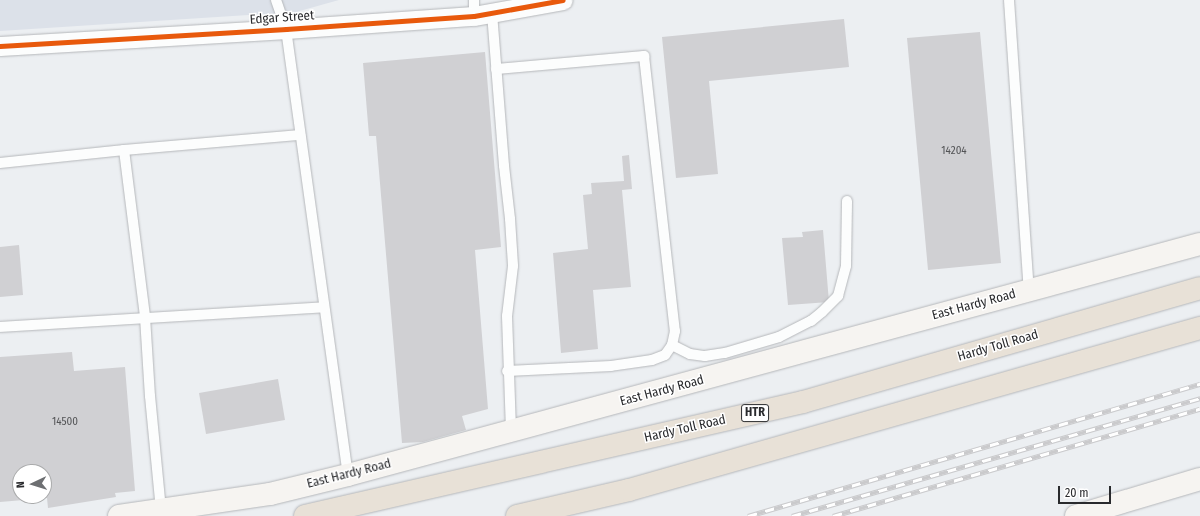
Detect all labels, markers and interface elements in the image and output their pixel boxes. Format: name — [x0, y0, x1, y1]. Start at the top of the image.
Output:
street label: Edgar Street — [249, 8, 315, 28]
house number: 14204 — [941, 144, 967, 158]
street label: East Hardy Road — [930, 286, 1018, 324]
street label: Hardy Toll Road — [956, 327, 1040, 365]
street label: East Hardy Road — [618, 372, 706, 410]
road number: HTR — [741, 403, 769, 423]
street label: Hardy Toll Road — [643, 412, 727, 446]
house number: 14500 — [52, 415, 78, 429]
street label: East Hardy Road — [305, 456, 393, 492]
north arrow — [12, 464, 52, 504]
scale bar — [1060, 478, 1113, 504]
text: N — [14, 481, 27, 489]
text: 20 m — [1065, 486, 1089, 500]

